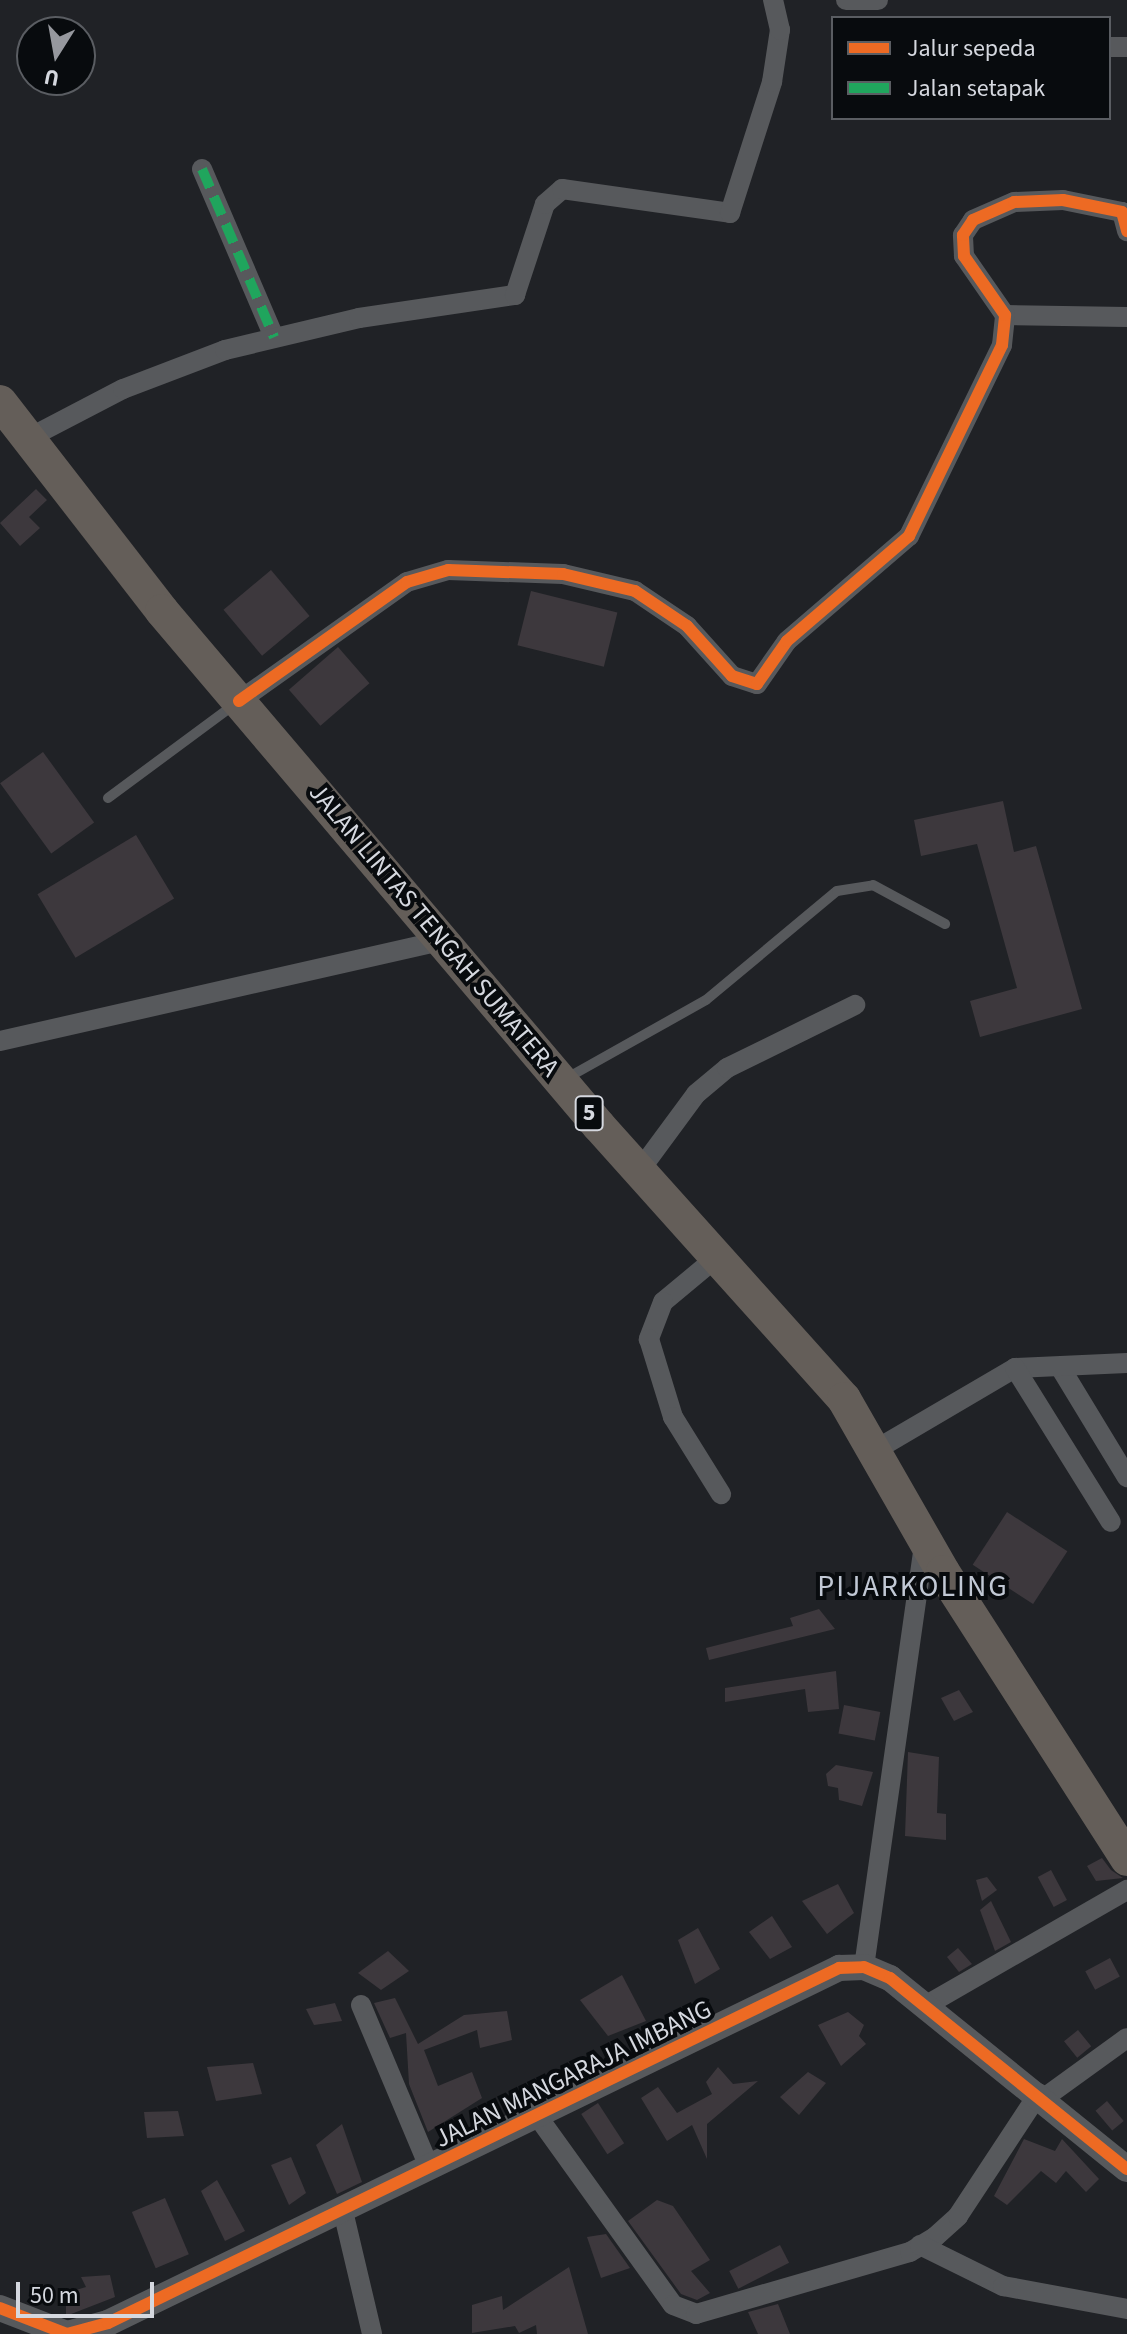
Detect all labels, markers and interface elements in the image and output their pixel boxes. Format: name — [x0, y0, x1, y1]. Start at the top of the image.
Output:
north arrow — [16, 16, 96, 96]
legend — [831, 16, 1111, 120]
text: Jalur sepeda — [907, 31, 1036, 66]
text: U — [42, 60, 62, 95]
text: Jalan setapak — [907, 71, 1045, 106]
street label: JALAN LINTAS TENGAH SUMATERA — [302, 777, 566, 1083]
road number: 5 — [573, 1093, 605, 1133]
district label: PIJARKOLING — [817, 1569, 1009, 1605]
street label: JALAN MANGARAJA IMBANG — [430, 1993, 716, 2155]
scale bar — [20, 2266, 158, 2316]
text: 50 m — [30, 2278, 79, 2313]

